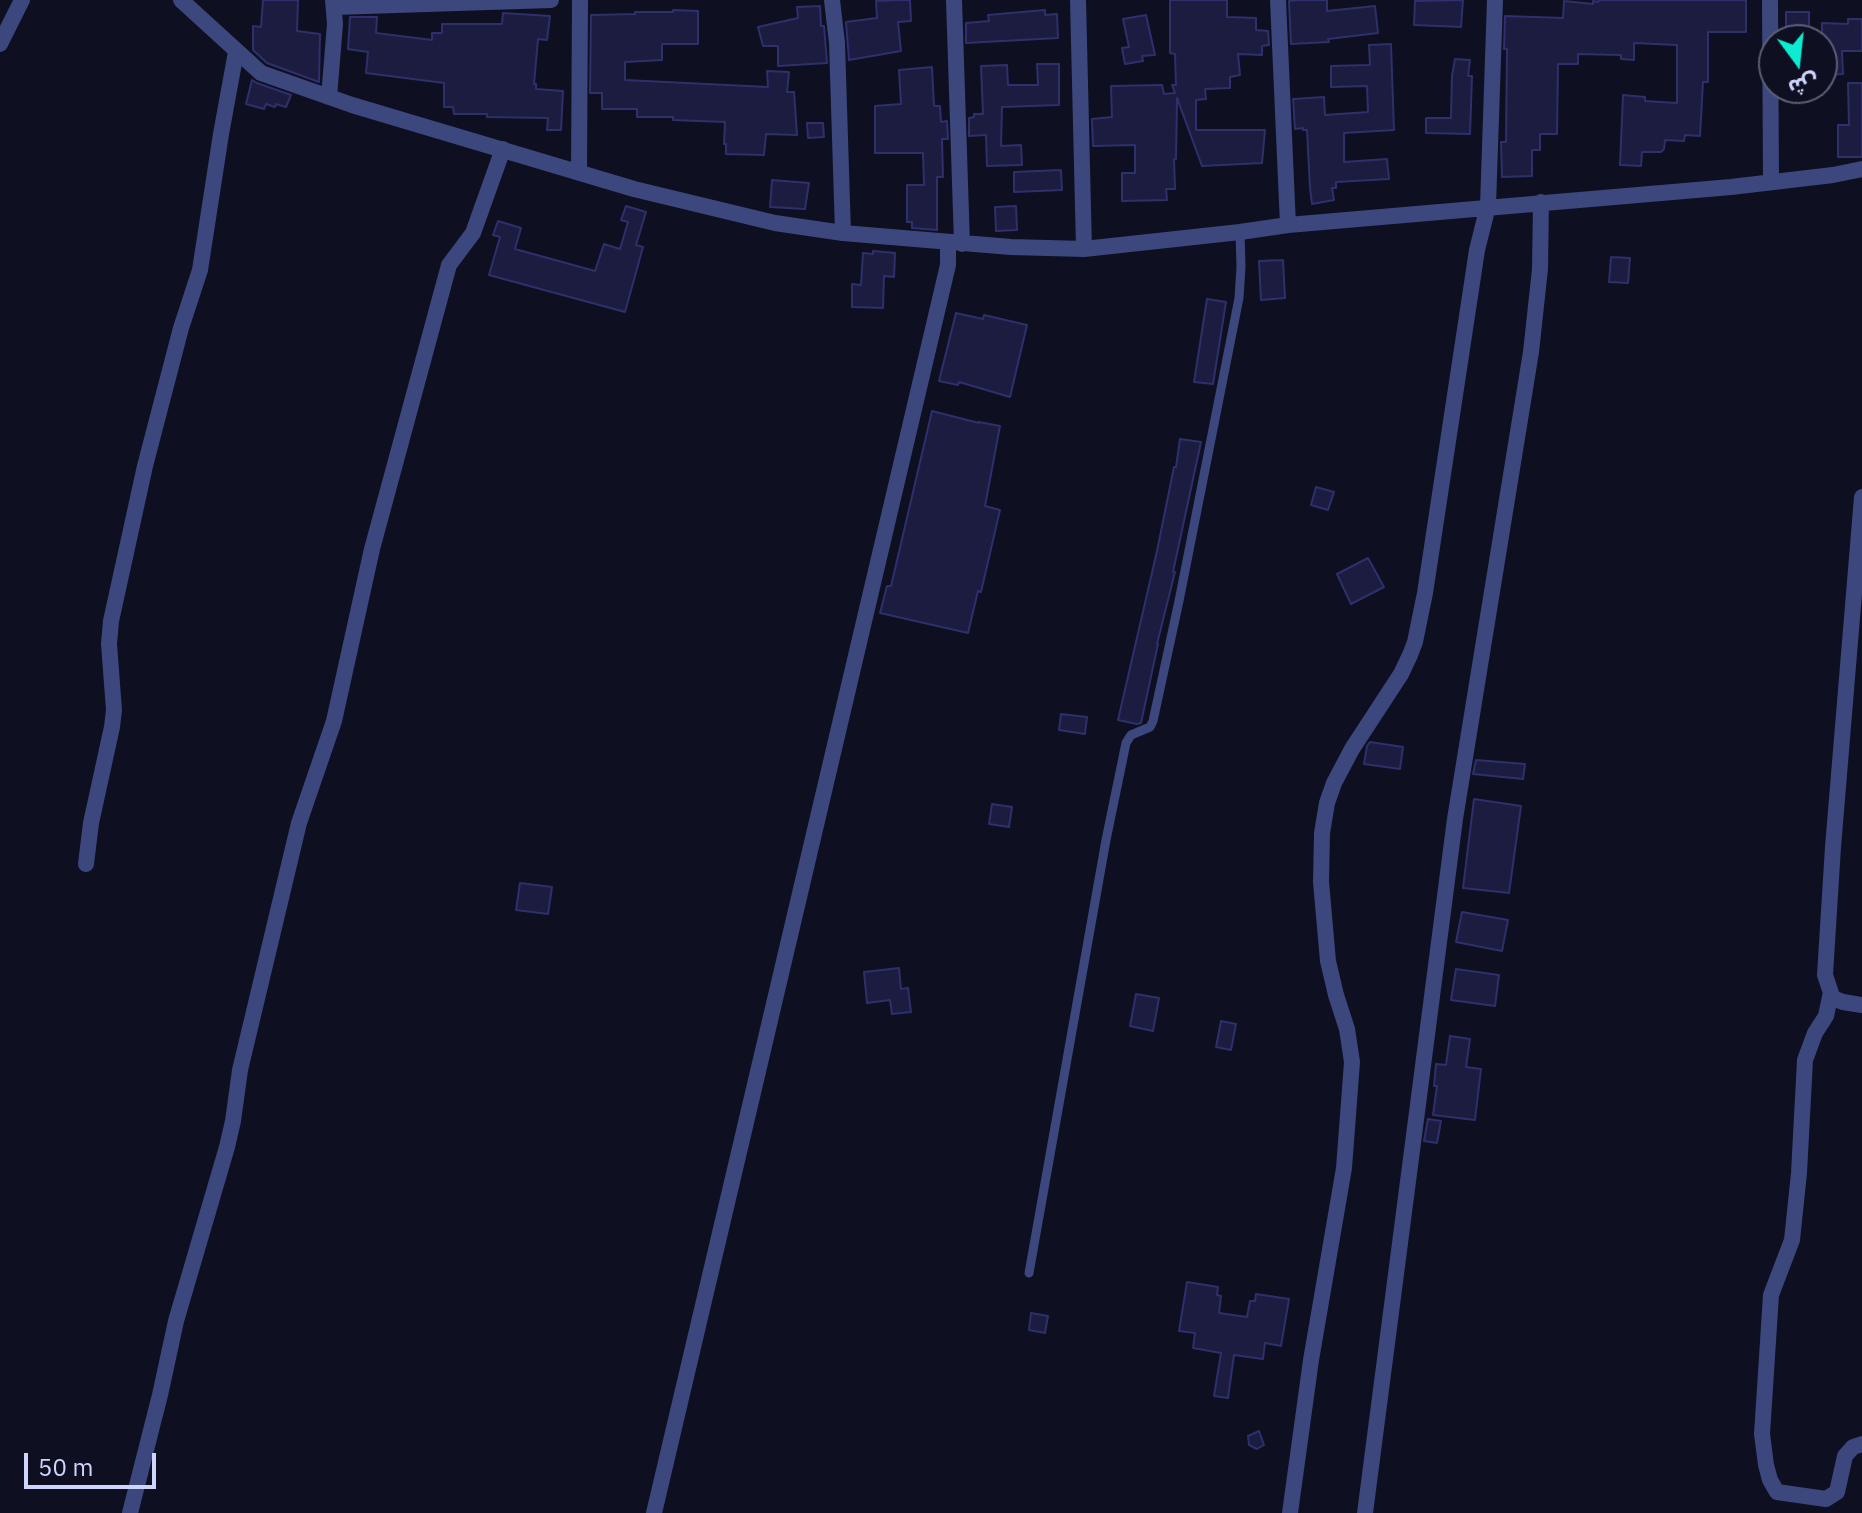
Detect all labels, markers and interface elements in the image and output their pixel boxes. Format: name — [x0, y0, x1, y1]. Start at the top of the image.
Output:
north arrow — [1758, 24, 1838, 104]
text: ش — [1786, 68, 1822, 104]
scale bar — [28, 1437, 160, 1487]
text: 50 m — [38, 1451, 93, 1483]

